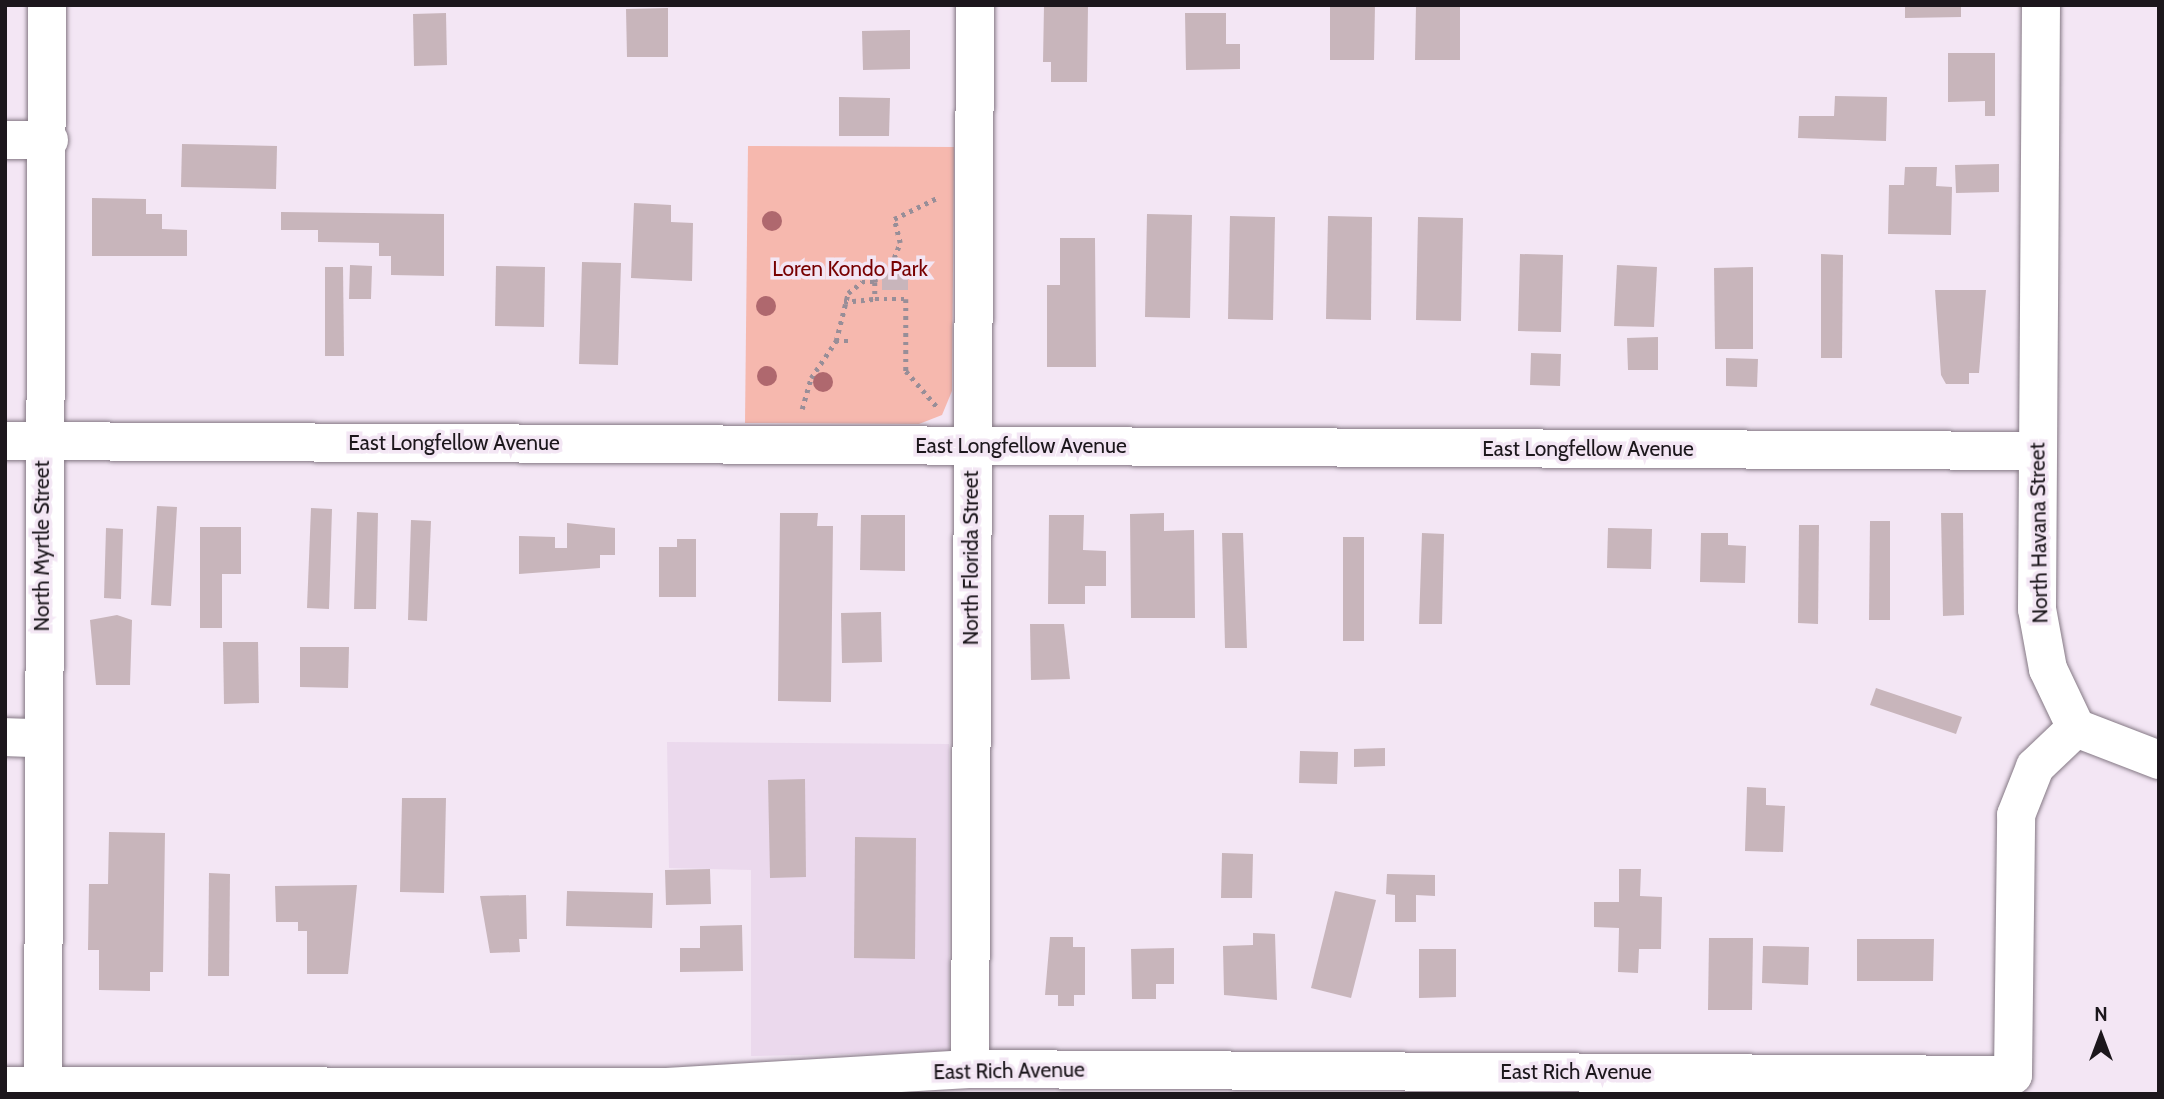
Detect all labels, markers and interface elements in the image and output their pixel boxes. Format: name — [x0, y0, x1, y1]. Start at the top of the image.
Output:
park label: Loren Kondo Park — [772, 256, 928, 282]
street label: East Longfellow Avenue — [348, 430, 560, 456]
street label: East Longfellow Avenue — [915, 433, 1127, 459]
street label: East Longfellow Avenue — [1482, 436, 1694, 462]
street label: North Havana Street — [2025, 442, 2053, 624]
street label: North Myrtle Street — [29, 460, 55, 632]
street label: North Florida Street — [958, 471, 984, 645]
north arrow — [2066, 1001, 2136, 1071]
text: N — [2094, 1003, 2108, 1026]
street label: East Rich Avenue — [933, 1057, 1085, 1085]
street label: East Rich Avenue — [1500, 1059, 1652, 1085]

